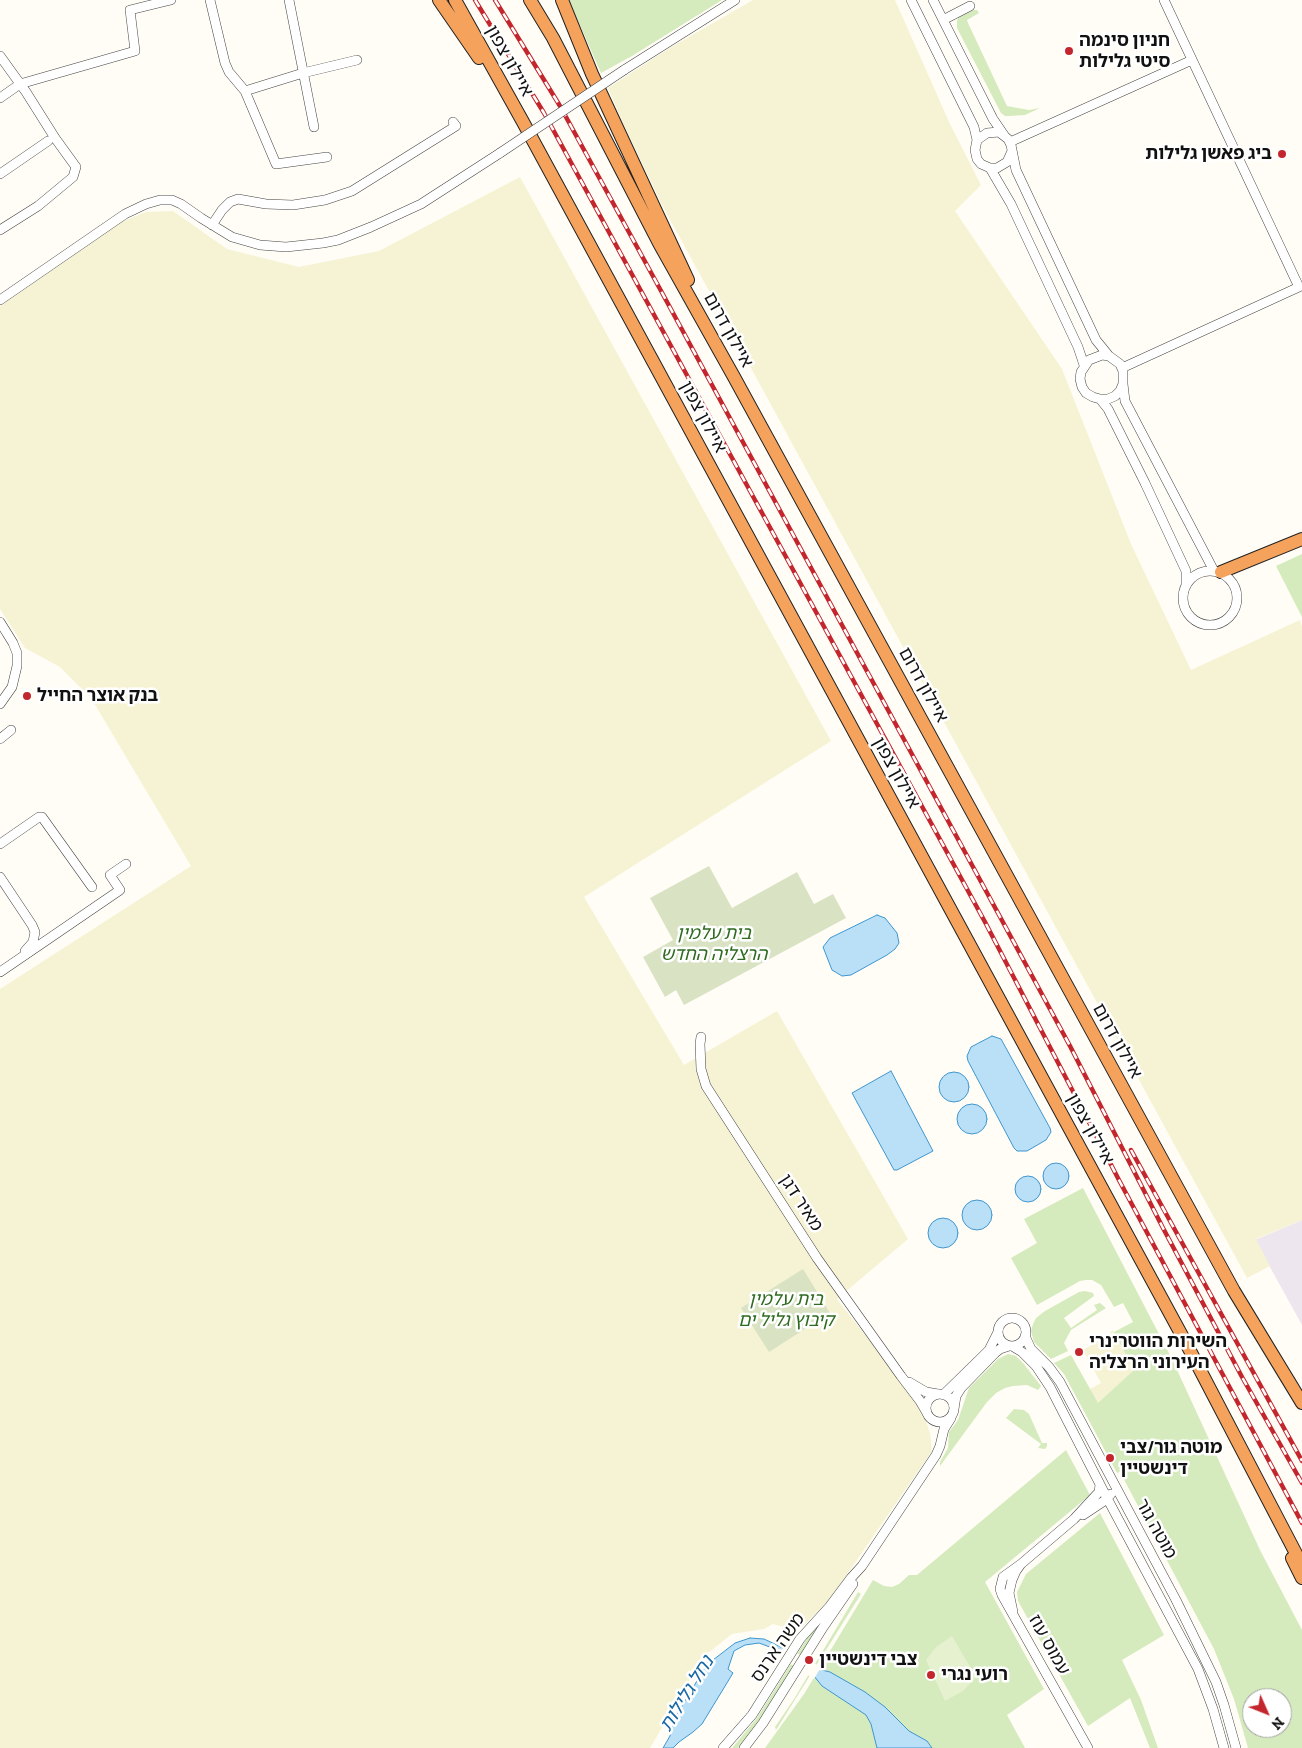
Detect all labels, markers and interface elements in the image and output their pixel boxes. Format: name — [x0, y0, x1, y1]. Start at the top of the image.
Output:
street label: איילון צפון — [481, 22, 537, 100]
place label: חניון סינמה סיטי גלילות — [1079, 30, 1170, 72]
marker: חניון סינמה סיטי גלילות — [1063, 45, 1075, 57]
place label: ביג פאשן גלילות — [1145, 143, 1272, 165]
marker: ביג פאשן גלילות — [1276, 148, 1288, 160]
street label: איילון דרום — [699, 289, 757, 371]
street label: איילון צפון — [675, 377, 731, 457]
street label: איילון דרום — [894, 644, 952, 726]
place label: בנק אוצר החייל — [37, 685, 158, 707]
marker: בנק אוצר החייל — [21, 690, 33, 702]
street label: איילון צפון — [868, 734, 924, 812]
park label: בית עלמין הרצליה החדש — [661, 923, 767, 966]
street label: איילון דרום — [1088, 1000, 1146, 1082]
street label: איילון צפון — [1062, 1090, 1118, 1168]
street label: מאיר דגן — [775, 1170, 827, 1236]
park label: בית עלמין קיבוץ גליל ים — [738, 1289, 834, 1332]
place label: השירות הווטרינרי העירוני הרצליה — [1089, 1331, 1227, 1374]
marker: השירות הווטרינרי העירוני הרצליה — [1073, 1346, 1085, 1358]
place label: מוטה גור/צבי דינשטיין — [1120, 1437, 1222, 1480]
marker: מוטה גור/צבי דינשטיין — [1104, 1452, 1116, 1464]
street label: מוטה גור — [1131, 1495, 1181, 1563]
street label: משה ארנס — [746, 1609, 810, 1687]
street label: עמוס עוז — [1024, 1611, 1074, 1679]
place label: צבי דינשטיין — [819, 1649, 917, 1671]
water label: נחל גלילות — [655, 1652, 719, 1736]
marker: צבי דינשטיין — [803, 1654, 815, 1666]
place label: רועי נגרי — [941, 1664, 1008, 1686]
marker: רועי נגרי — [925, 1669, 937, 1681]
north arrow — [1242, 1688, 1292, 1738]
text: N — [1268, 1713, 1287, 1733]

